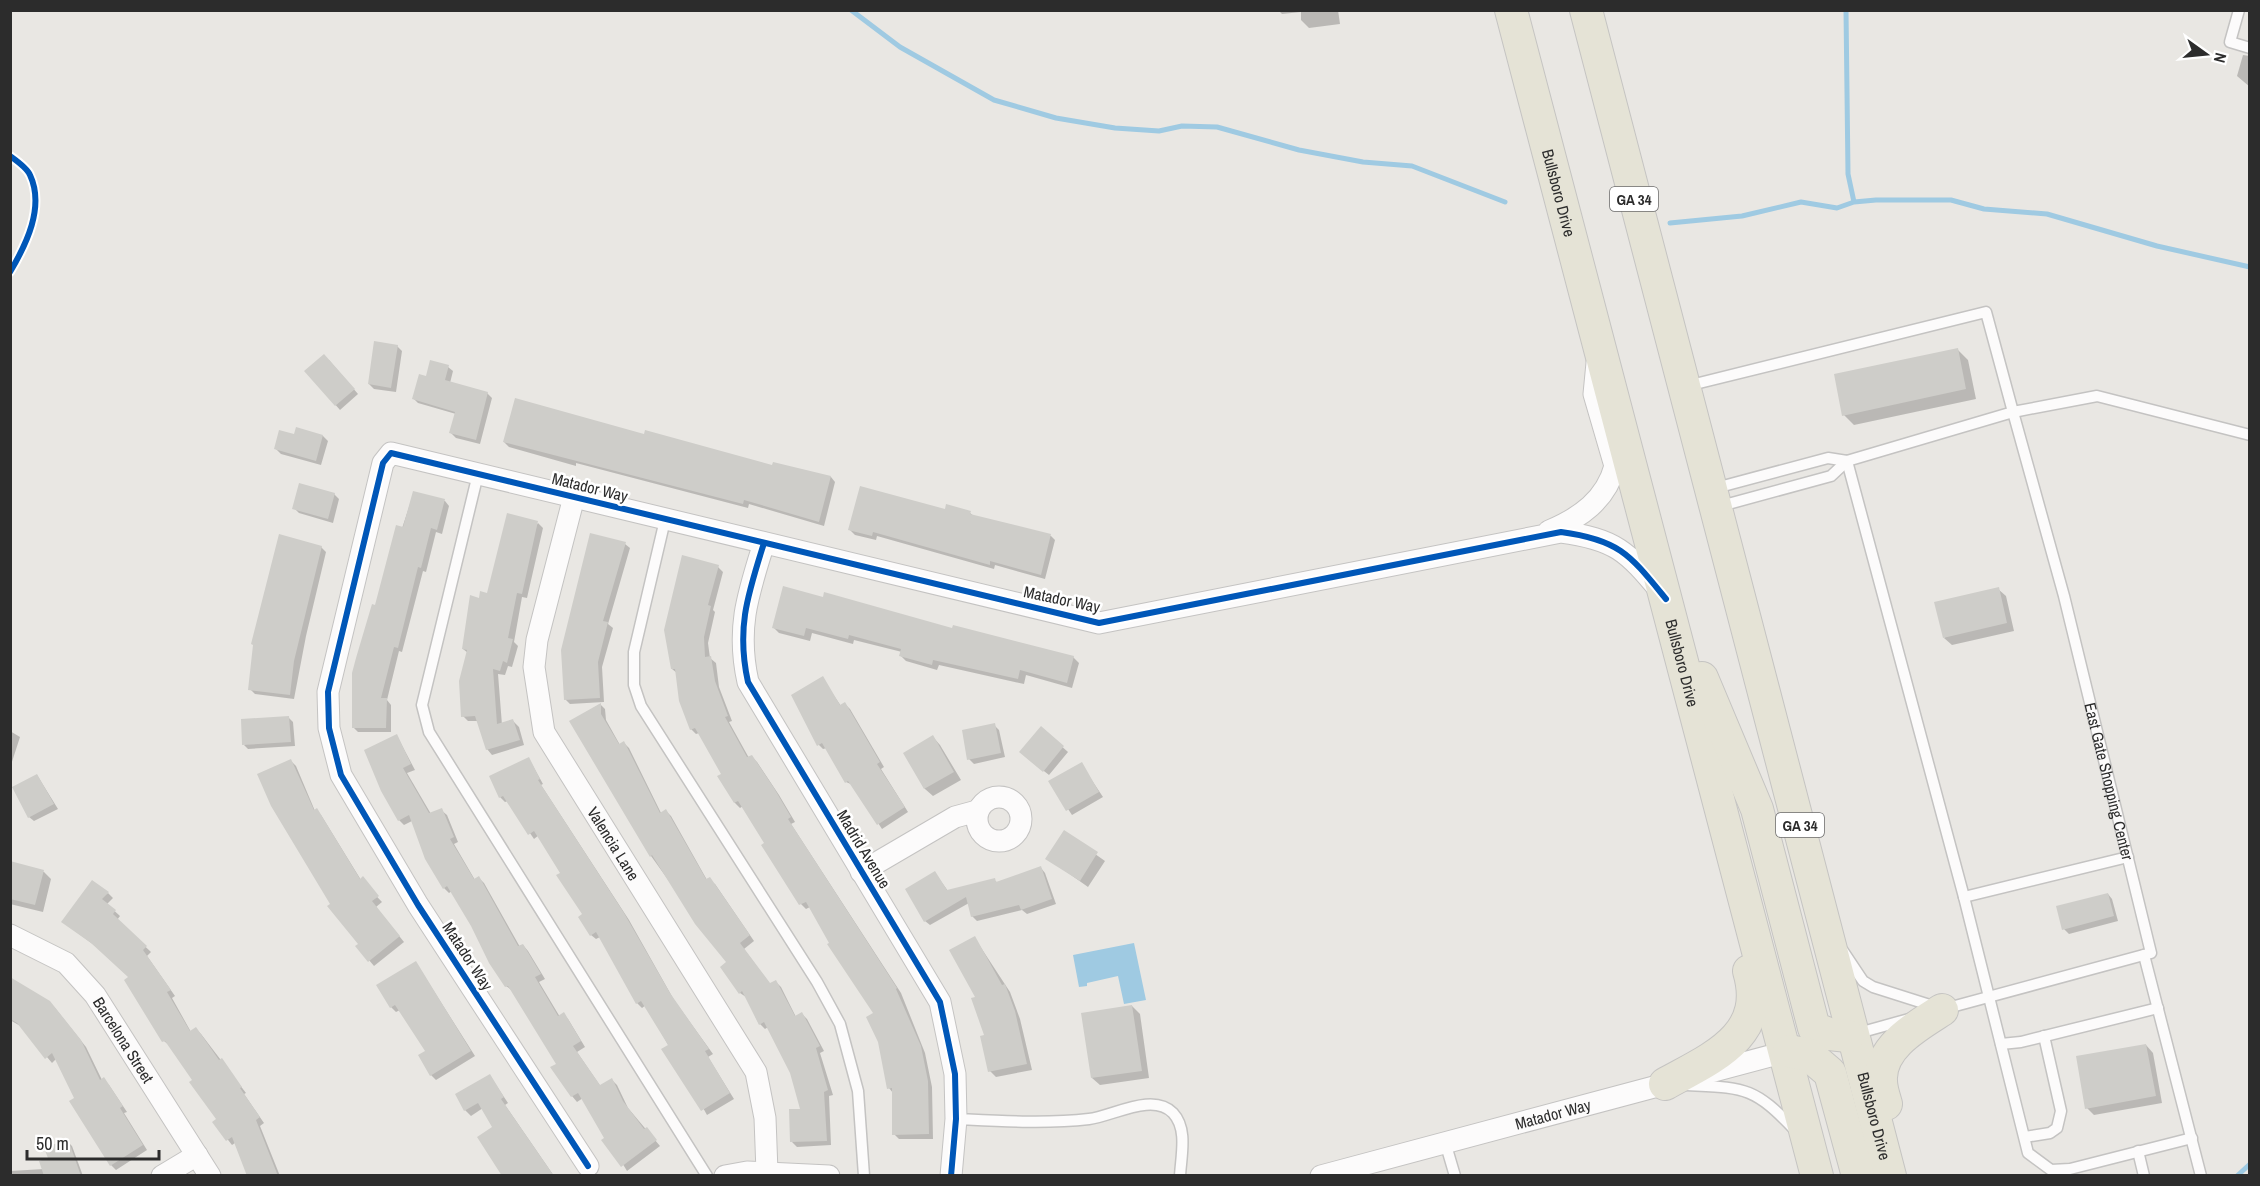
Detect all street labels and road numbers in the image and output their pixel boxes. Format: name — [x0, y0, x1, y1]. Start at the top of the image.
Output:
street label: Bullsboro Drive — [1537, 147, 1581, 239]
road number: GA 34 — [1610, 187, 1658, 211]
street label: Matador Way — [550, 467, 631, 507]
street label: Matador Way — [1022, 580, 1103, 618]
street label: Bullsboro Drive — [1660, 617, 1704, 709]
street label: East Gate Shopping Center — [2079, 700, 2139, 863]
street label: Valencia Lane — [582, 802, 645, 884]
street label: Madrid Avenue — [832, 806, 896, 892]
road number: GA 34 — [1776, 813, 1824, 837]
street label: Matador Way — [438, 917, 499, 995]
street label: Barcelona Street — [88, 993, 159, 1087]
street label: Bullsboro Drive — [1852, 1070, 1896, 1162]
street label: Matador Way — [1513, 1093, 1594, 1135]

